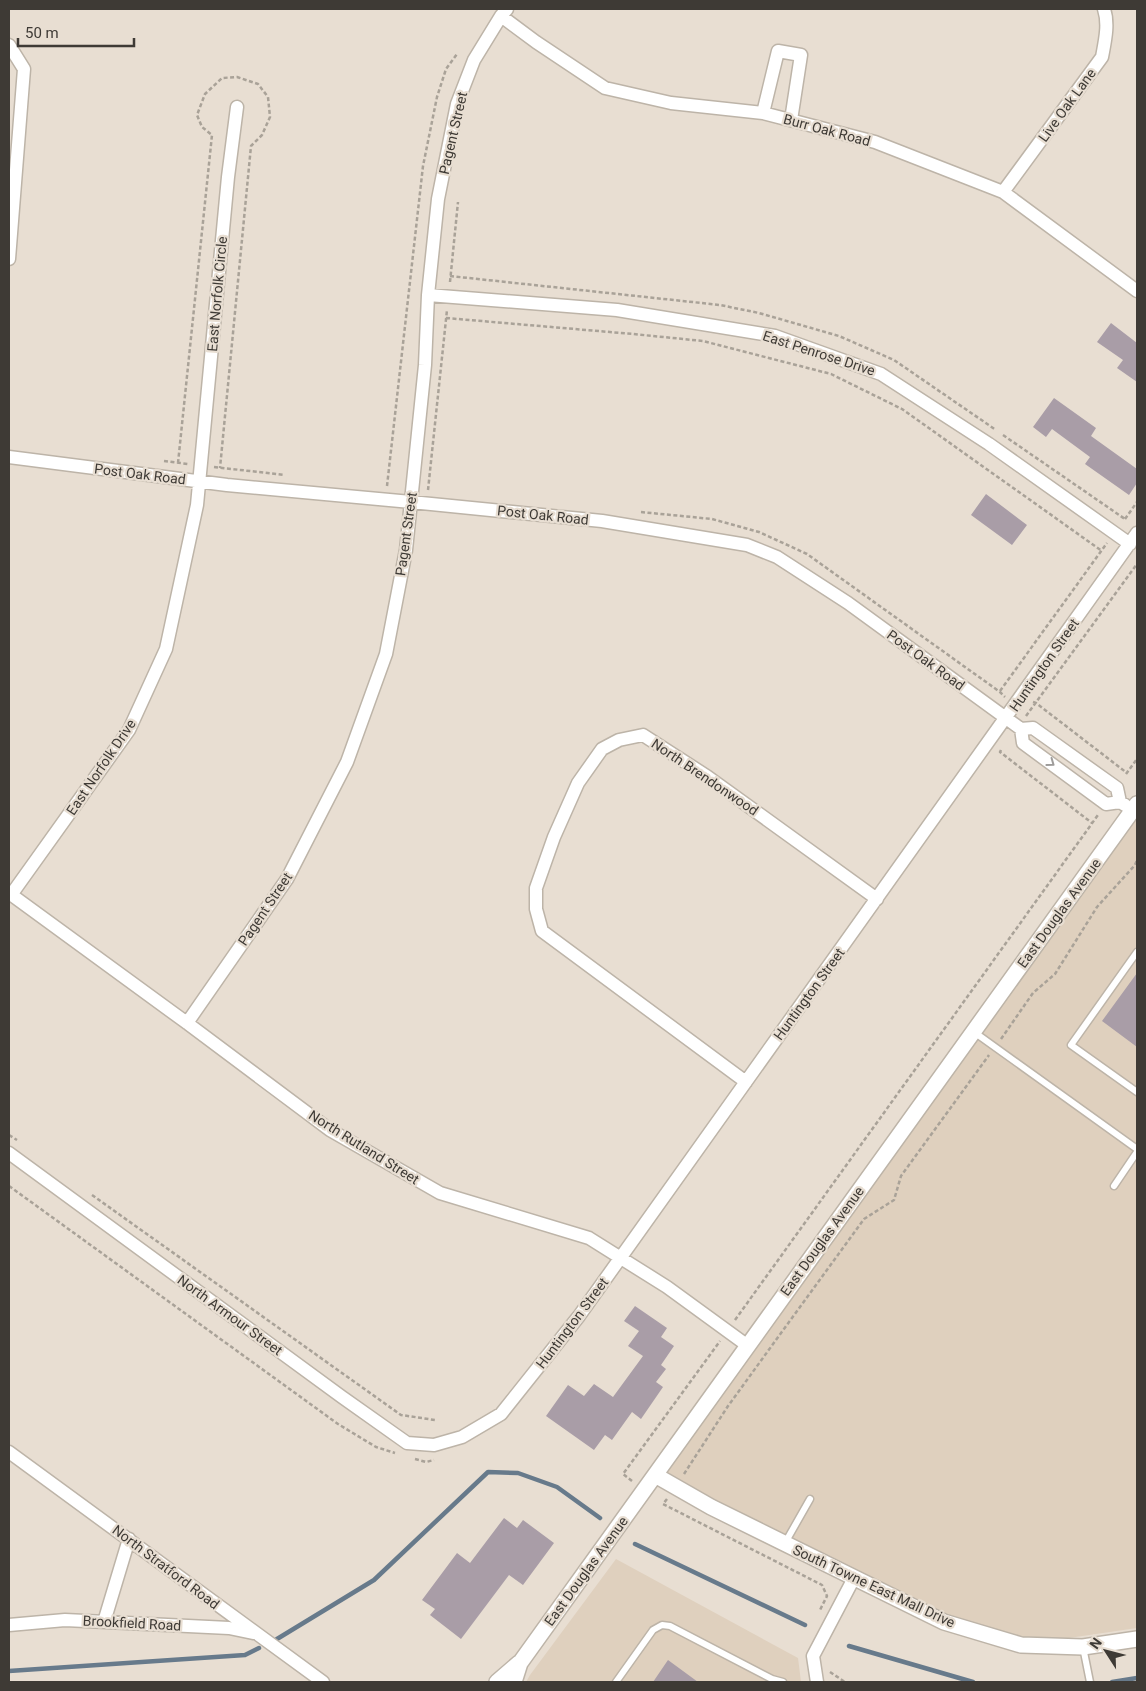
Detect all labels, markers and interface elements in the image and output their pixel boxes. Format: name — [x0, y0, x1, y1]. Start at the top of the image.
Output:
scale bar — [18, 15, 134, 47]
text: 50 m — [25, 24, 59, 42]
street label: Live Oak Lane — [1035, 65, 1099, 145]
street label: Pagent Street — [436, 90, 470, 176]
street label: Burr Oak Road — [782, 111, 872, 149]
street label: East Norfolk Circle — [204, 236, 230, 352]
street label: East Penrose Drive — [761, 327, 877, 379]
street label: Post Oak Road — [93, 460, 187, 488]
street label: Pagent Street — [392, 491, 420, 577]
street label: Post Oak Road — [496, 502, 590, 528]
street label: Huntington Street — [1006, 615, 1082, 714]
street label: Post Oak Road — [884, 627, 968, 693]
street label: East Norfolk Drive — [63, 716, 139, 818]
street label: North Brendonwood — [649, 735, 761, 819]
one-way arrow — [1045, 757, 1055, 766]
street label: East Douglas Avenue — [1014, 855, 1104, 971]
street label: Pagent Street — [235, 869, 295, 948]
street label: Huntington Street — [770, 945, 848, 1043]
street label: North Rutland Street — [306, 1107, 422, 1188]
street label: East Douglas Avenue — [777, 1183, 867, 1299]
street label: North Armour Street — [174, 1272, 286, 1359]
street label: Huntington Street — [533, 1274, 612, 1372]
street label: East Douglas Avenue — [541, 1513, 631, 1629]
street label: North Stratford Road — [110, 1522, 222, 1612]
street label: South Towne East Mall Drive — [791, 1541, 957, 1631]
street label: Brookfield Road — [82, 1612, 182, 1634]
north arrow — [1081, 1626, 1131, 1676]
text: N — [1086, 1635, 1105, 1652]

